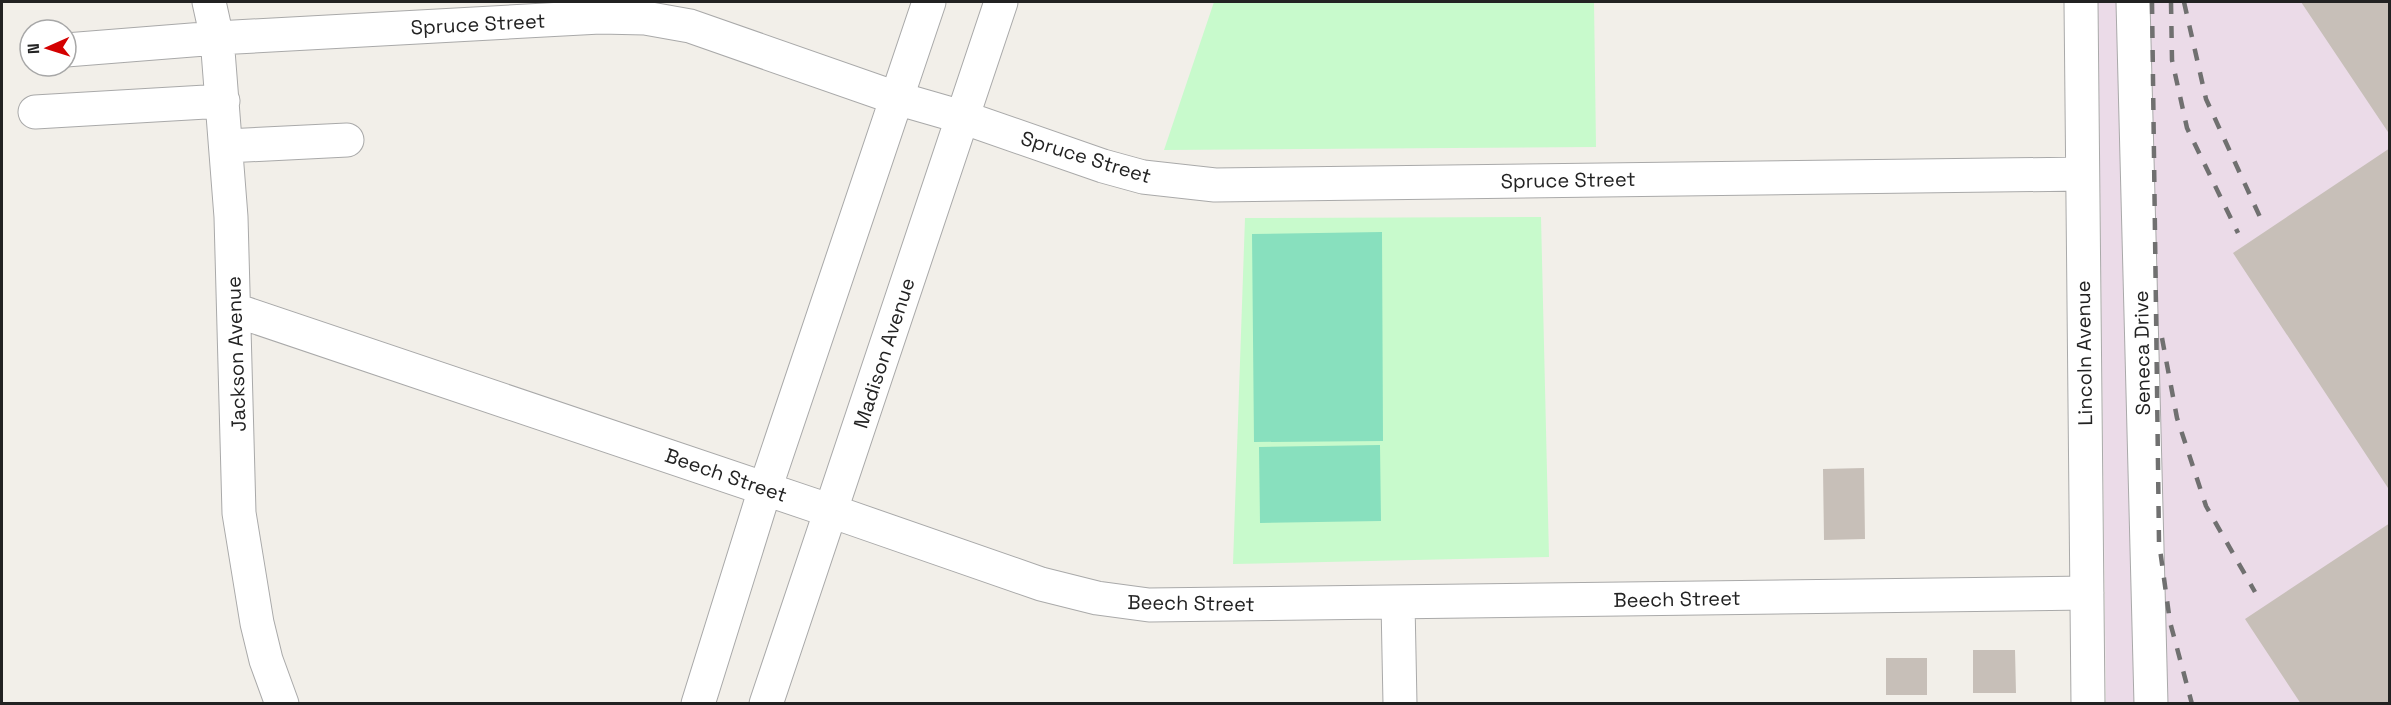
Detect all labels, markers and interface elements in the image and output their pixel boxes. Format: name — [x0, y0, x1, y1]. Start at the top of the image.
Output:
street label: Spruce Street — [410, 7, 546, 41]
north arrow — [18, 18, 78, 78]
text: N — [23, 43, 44, 55]
street label: Spruce Street — [1018, 125, 1154, 189]
street label: Spruce Street — [1500, 166, 1636, 194]
street label: Madison Avenue — [847, 274, 921, 432]
street label: Jackson Avenue — [220, 276, 252, 432]
street label: Lincoln Avenue — [2070, 280, 2098, 426]
street label: Seneca Drive — [2128, 290, 2156, 416]
street label: Beech Street — [662, 442, 790, 508]
street label: Beech Street — [1613, 585, 1741, 613]
street label: Beech Street — [1127, 589, 1255, 617]

